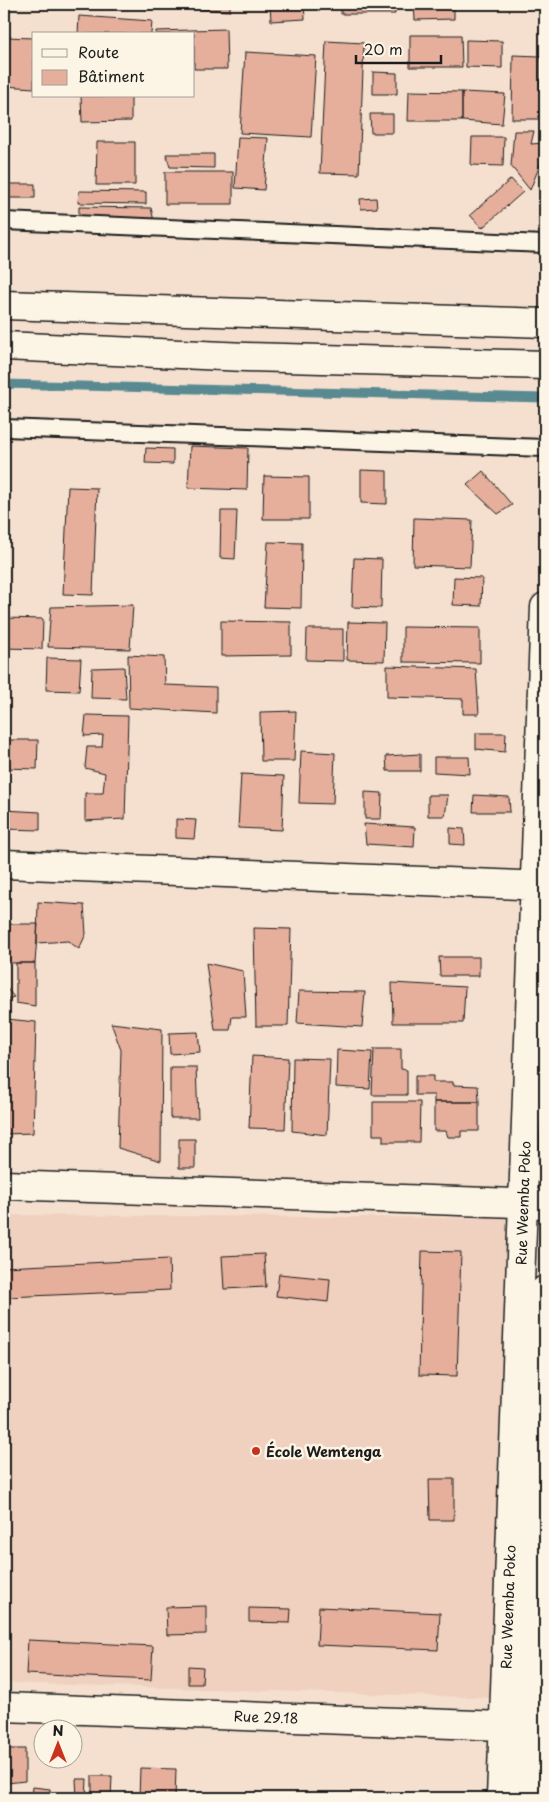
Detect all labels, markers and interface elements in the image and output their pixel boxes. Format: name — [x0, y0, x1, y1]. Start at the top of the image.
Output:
legend — [32, 32, 195, 98]
scale bar — [356, 32, 442, 64]
text: 20 m — [364, 37, 403, 60]
text: Route — [78, 40, 119, 63]
text: Bâtiment — [78, 64, 145, 87]
street label: Rue Weemba Poko — [510, 1141, 536, 1265]
place label: École Wemtenga — [266, 1441, 382, 1462]
marker: École Wemtenga — [250, 1445, 262, 1457]
street label: Rue Weemba Poko — [495, 1545, 521, 1669]
street label: Rue 29.18 — [233, 1705, 299, 1729]
north arrow — [32, 1720, 82, 1770]
text: N — [52, 1720, 64, 1741]

